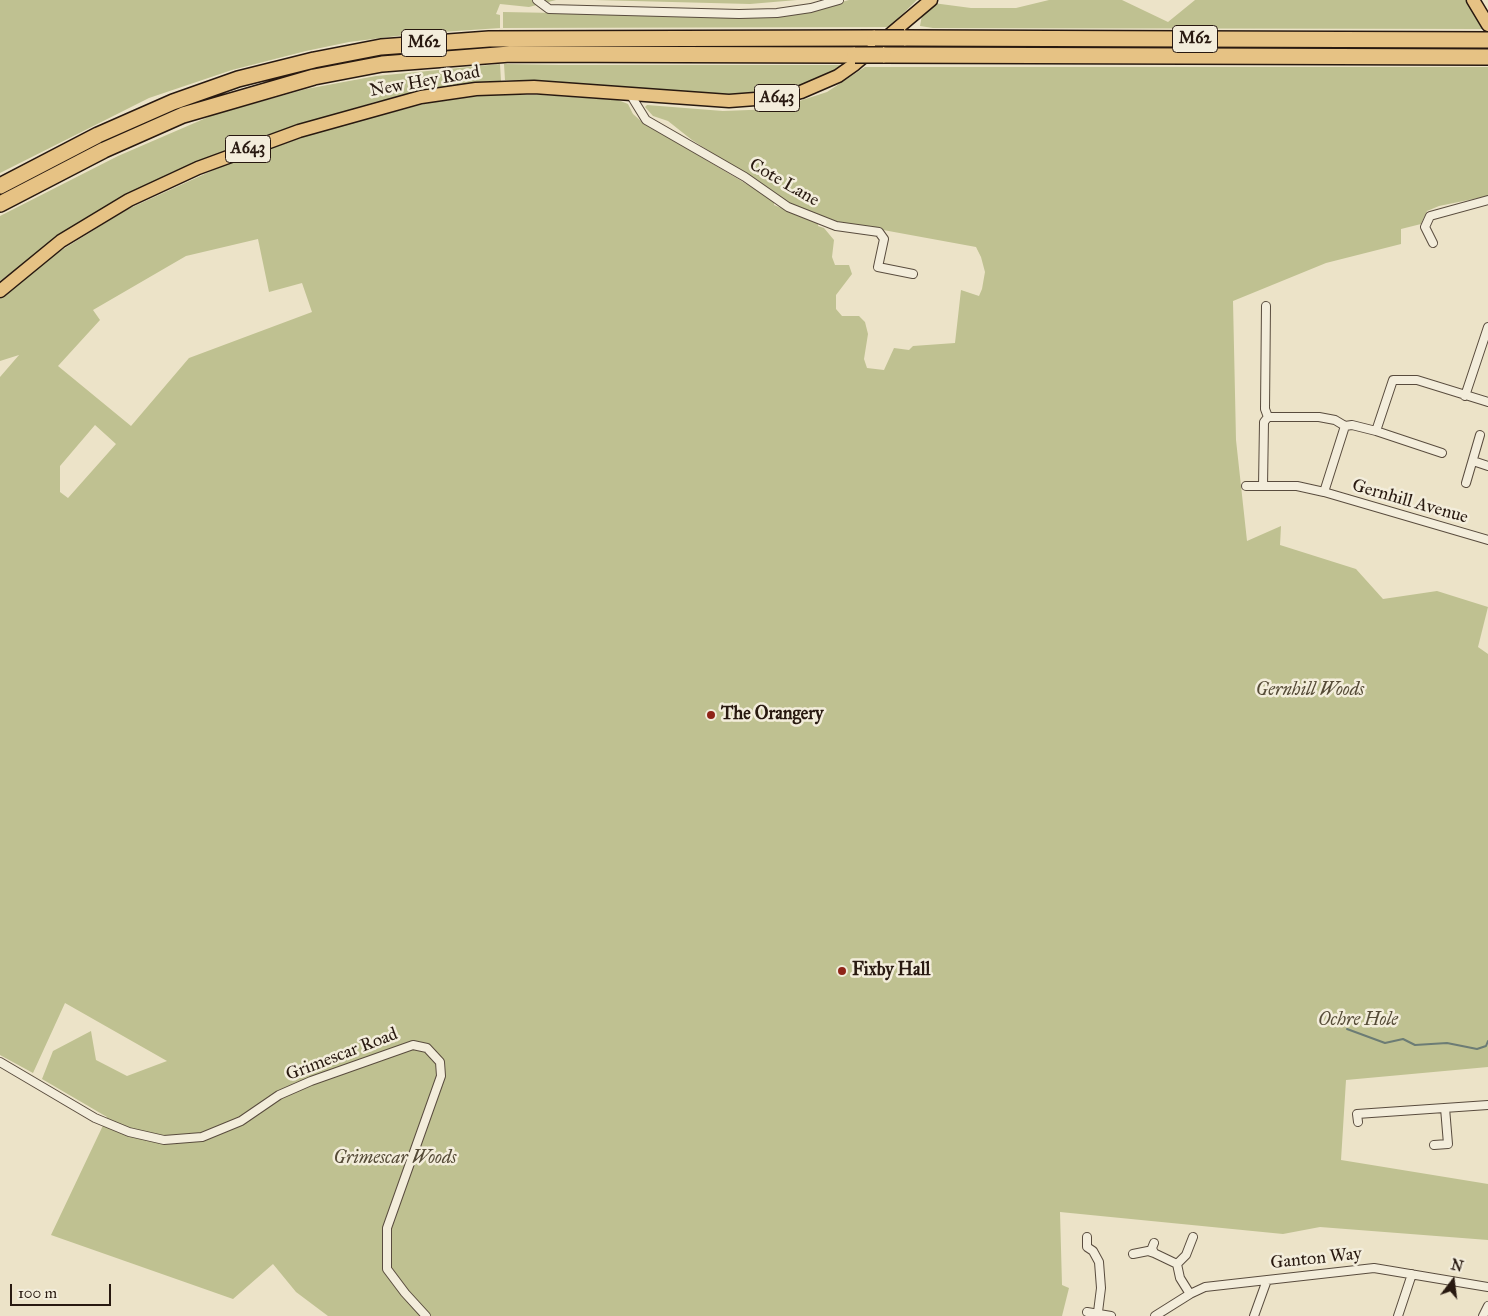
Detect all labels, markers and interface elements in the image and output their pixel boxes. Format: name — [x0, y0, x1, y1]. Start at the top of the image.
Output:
road number: M62 — [1172, 26, 1218, 52]
road number: M62 — [402, 29, 446, 56]
street label: New Hey Road — [368, 62, 482, 102]
road number: A643 — [754, 85, 800, 112]
road number: A643 — [226, 136, 270, 162]
street label: Cote Lane — [745, 154, 823, 212]
street label: Gernhill Avenue — [1349, 475, 1471, 529]
park label: Gernhill Woods — [1256, 680, 1364, 702]
place label: The Orangery — [721, 704, 824, 726]
marker: The Orangery — [705, 709, 717, 721]
place label: Fixby Hall — [852, 960, 930, 982]
marker: Fixby Hall — [836, 965, 848, 977]
park label: Ochre Hole — [1318, 1010, 1398, 1032]
street label: Grimescar Road — [283, 1024, 401, 1086]
park label: Grimescar Woods — [333, 1148, 457, 1170]
street label: Ganton Way — [1269, 1243, 1363, 1275]
north arrow — [1428, 1256, 1478, 1306]
text: N — [1449, 1256, 1465, 1276]
scale bar — [12, 1274, 114, 1306]
text: 100 m — [18, 1284, 57, 1302]

